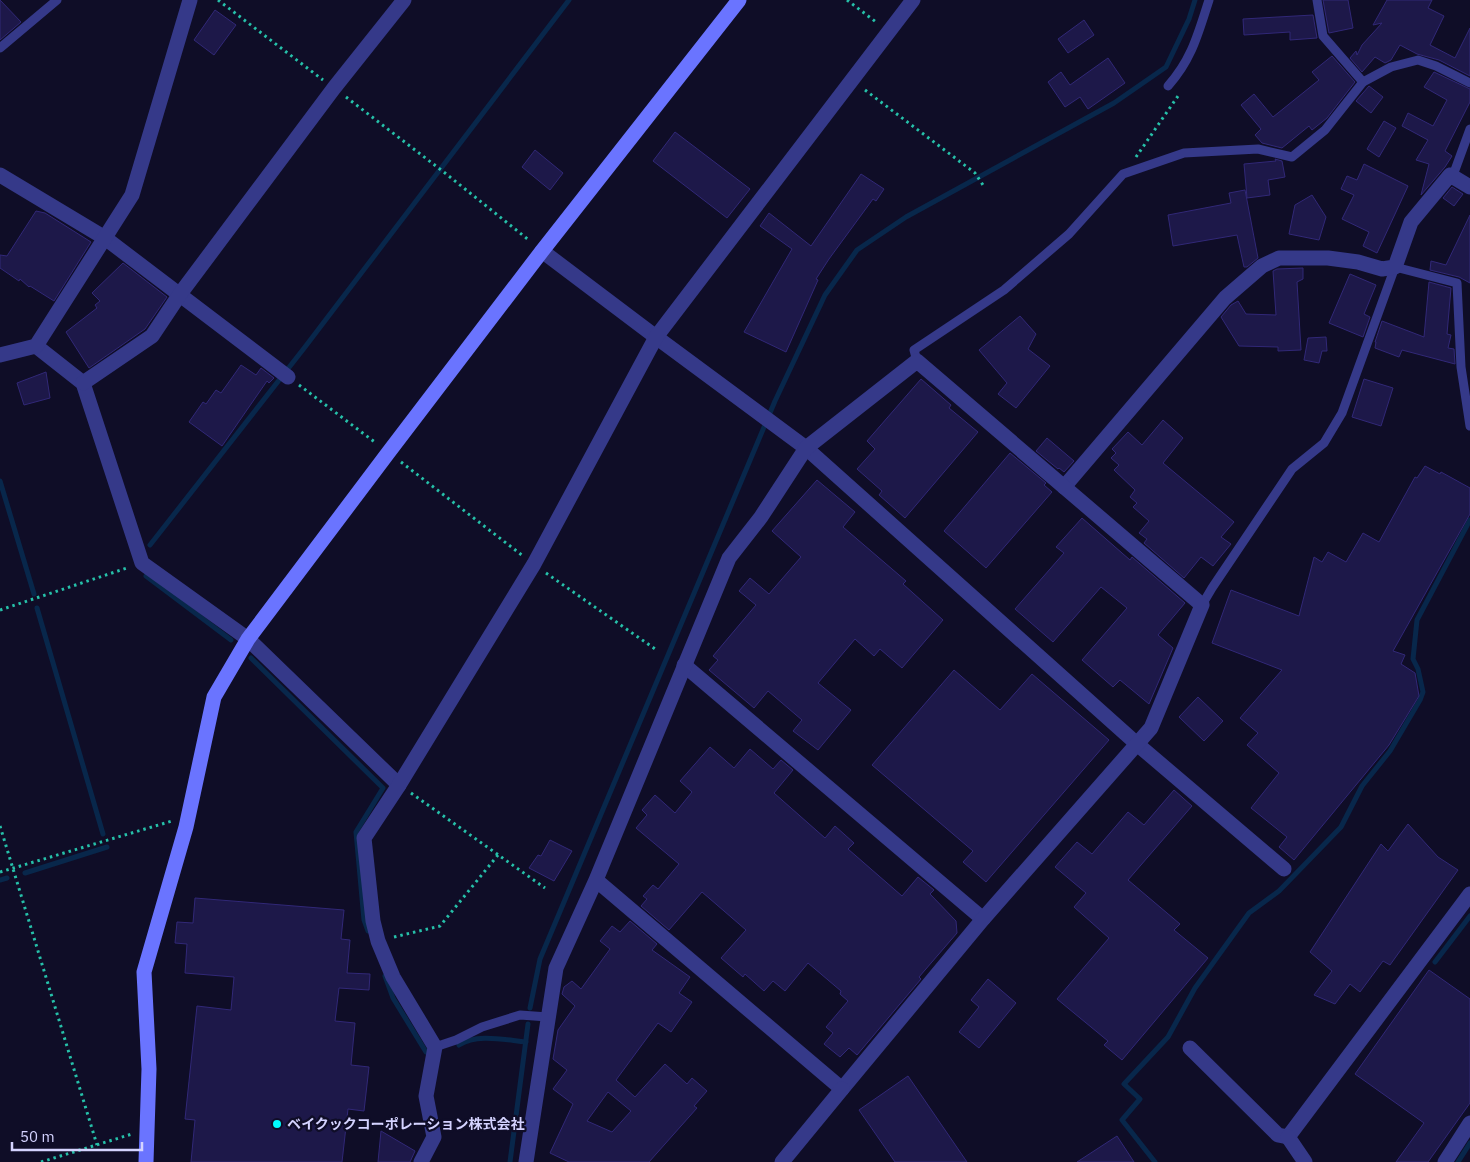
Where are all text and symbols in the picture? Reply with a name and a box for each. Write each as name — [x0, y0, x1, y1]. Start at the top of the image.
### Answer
place label: ベイクックコーポレーション株式会社 — [287, 1115, 524, 1133]
marker: ベイクックコーポレーション株式会社 — [271, 1118, 283, 1130]
scale bar — [12, 1120, 142, 1152]
text: 50 m — [20, 1127, 55, 1146]

